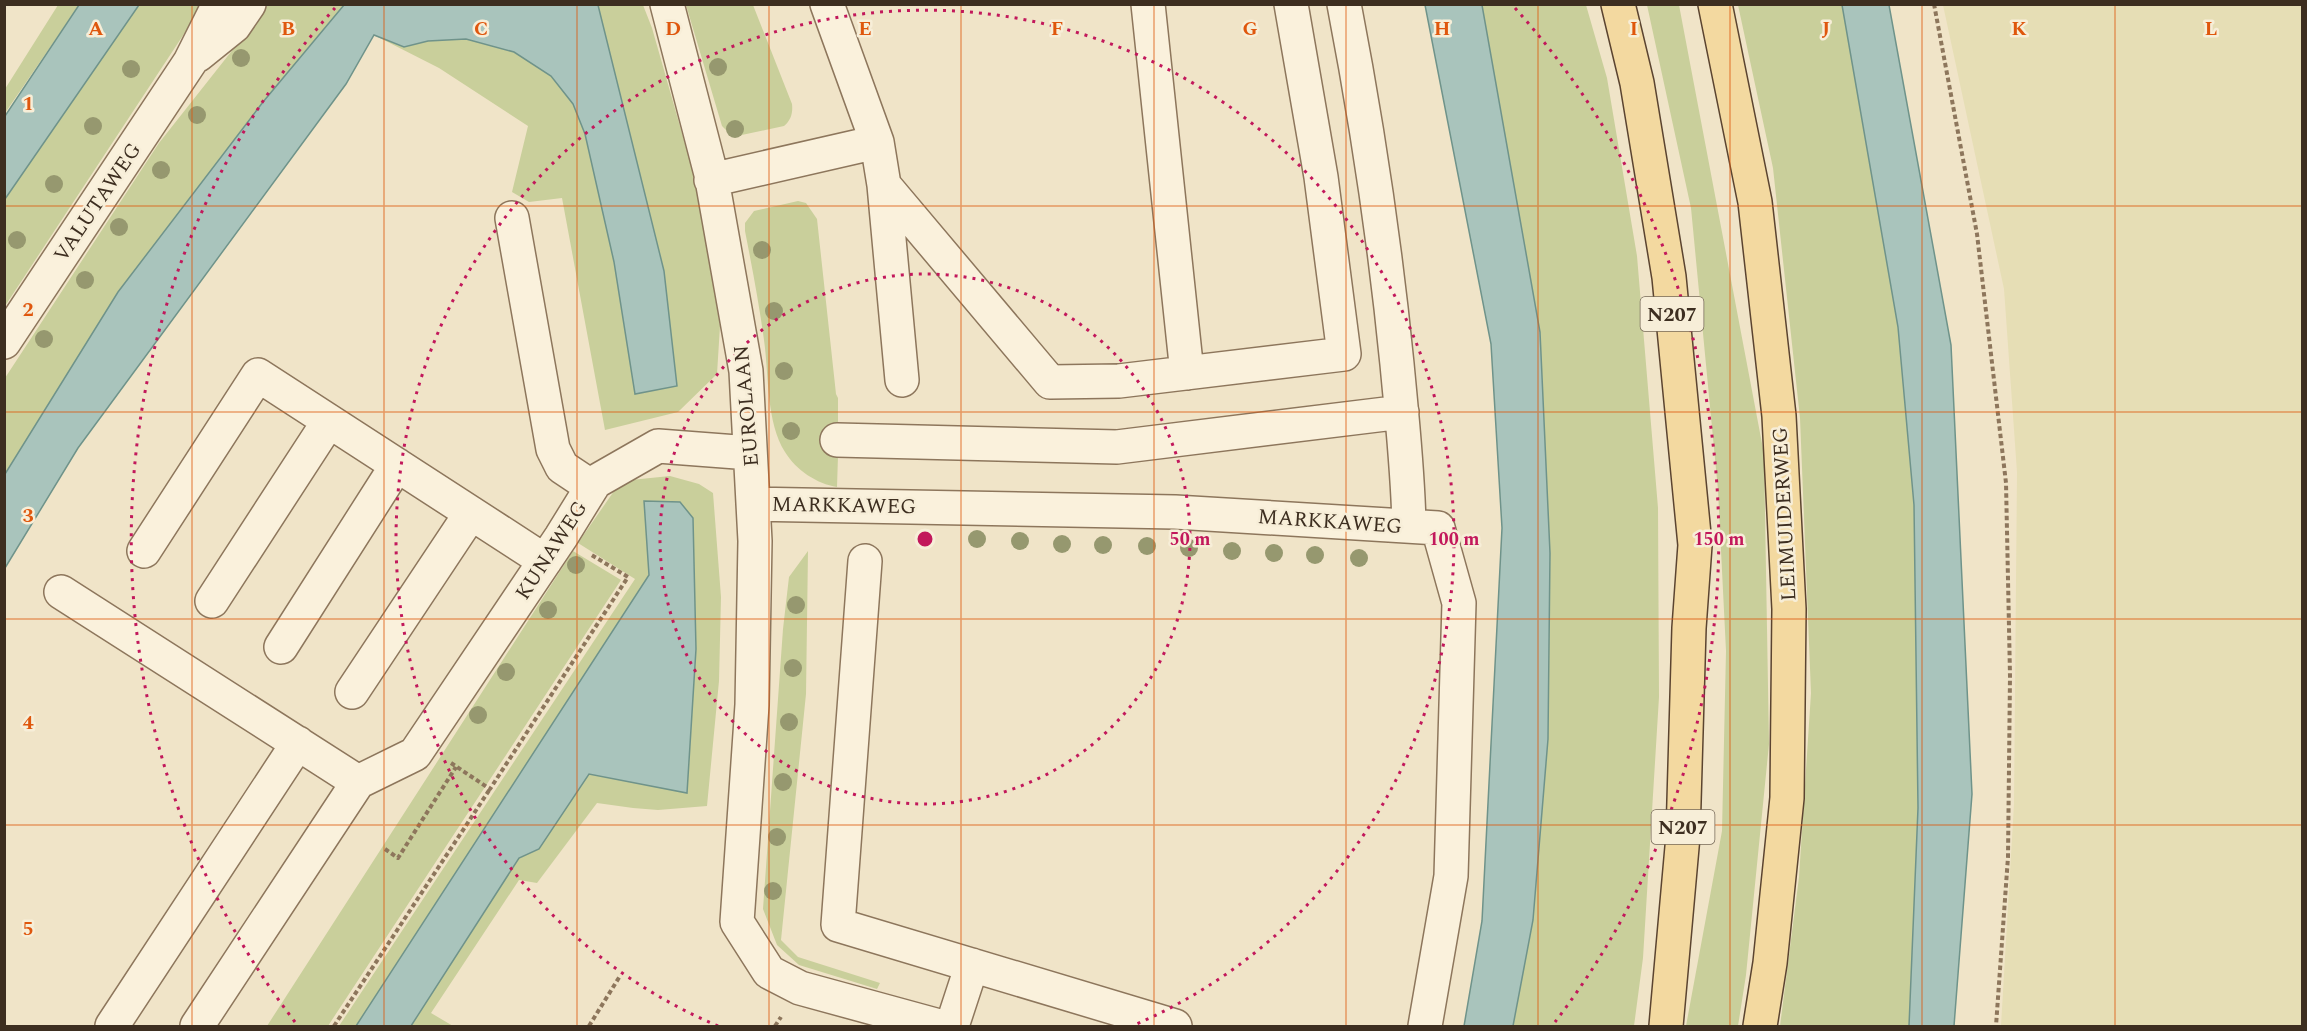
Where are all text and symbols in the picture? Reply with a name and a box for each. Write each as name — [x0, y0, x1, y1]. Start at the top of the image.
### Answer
text: A — [88, 14, 104, 44]
text: B — [281, 14, 295, 44]
text: C — [474, 14, 488, 44]
text: D — [665, 14, 681, 44]
text: E — [858, 14, 872, 44]
text: F — [1051, 14, 1063, 44]
text: G — [1242, 14, 1258, 44]
text: H — [1434, 14, 1450, 44]
text: I — [1630, 14, 1638, 44]
text: J — [1822, 14, 1830, 44]
text: K — [2011, 14, 2027, 44]
text: L — [2205, 14, 2217, 44]
text: 1 — [22, 89, 34, 119]
street label: VALUTAWEG — [46, 136, 150, 269]
text: 2 — [22, 295, 34, 325]
road number: N207 — [1640, 297, 1704, 331]
street label: EUROLAAN — [726, 344, 768, 468]
street label: LEIMUIDERWEG — [1764, 426, 1806, 602]
street label: MARKKAWEG — [771, 489, 917, 523]
street label: KUNAWEG — [508, 494, 596, 607]
text: 3 — [22, 501, 34, 531]
street label: MARKKAWEG — [1257, 501, 1403, 543]
text: 50 m — [1170, 526, 1210, 553]
text: 100 m — [1428, 526, 1480, 553]
text: 150 m — [1693, 526, 1745, 553]
centre of rings — [915, 529, 935, 549]
text: 4 — [22, 708, 34, 738]
road number: N207 — [1652, 810, 1714, 844]
text: 5 — [22, 914, 34, 944]

